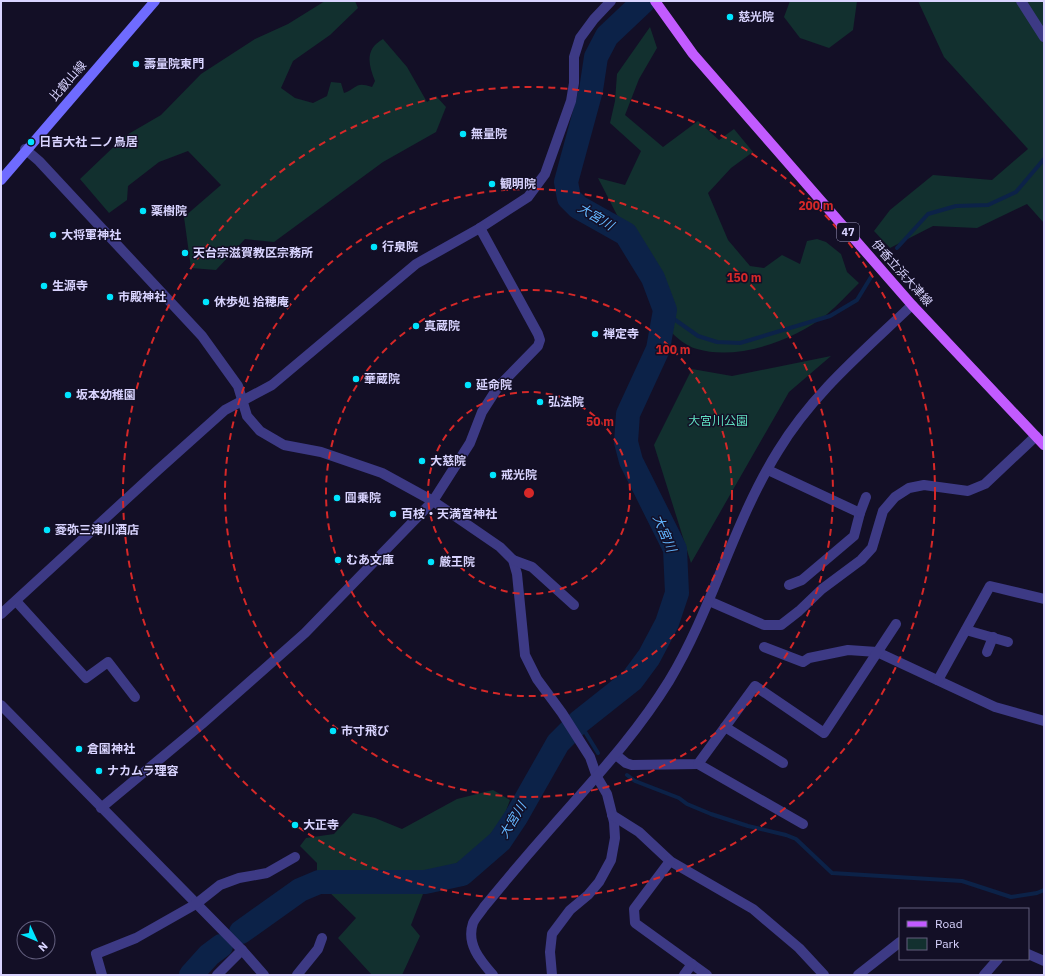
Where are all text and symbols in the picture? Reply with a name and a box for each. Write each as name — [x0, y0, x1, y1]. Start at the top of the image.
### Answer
place label: 慈光院 — [738, 9, 774, 24]
marker: 慈光院 — [725, 12, 735, 22]
place label: 壽量院東門 — [144, 56, 204, 71]
street label: 比叡山線 — [46, 58, 89, 104]
marker: 壽量院東門 — [131, 59, 141, 69]
place label: 無量院 — [471, 126, 507, 141]
marker: 無量院 — [458, 129, 468, 139]
place label: 日吉大社 二ノ鳥居 — [39, 134, 138, 149]
marker: 日吉大社 二ノ鳥居 — [26, 137, 36, 147]
place label: 観明院 — [500, 176, 536, 191]
marker: 観明院 — [487, 179, 497, 189]
text: 200 m — [798, 198, 834, 213]
water label: 大宮川 — [575, 199, 619, 235]
place label: 薬樹院 — [151, 203, 187, 218]
marker: 薬樹院 — [138, 206, 148, 216]
road number: 47 — [837, 223, 859, 241]
place label: 大将軍神社 — [61, 227, 121, 242]
marker: 大将軍神社 — [48, 230, 58, 240]
street label: 伊香立浜大津線 — [869, 236, 936, 309]
place label: 行泉院 — [382, 239, 418, 254]
marker: 行泉院 — [369, 242, 379, 252]
place label: 天台宗滋賀教区宗務所 — [193, 245, 313, 260]
marker: 天台宗滋賀教区宗務所 — [180, 248, 190, 258]
text: 150 m — [726, 270, 762, 285]
place label: 生源寺 — [52, 278, 88, 293]
marker: 生源寺 — [39, 281, 49, 291]
place label: 市殿神社 — [118, 289, 166, 304]
marker: 市殿神社 — [105, 292, 115, 302]
place label: 休歩処 拾穂庵 — [214, 294, 289, 309]
marker: 休歩処 拾穂庵 — [201, 297, 211, 307]
place label: 真蔵院 — [424, 318, 460, 333]
marker: 真蔵院 — [411, 321, 421, 331]
place label: 禅定寺 — [603, 326, 639, 341]
marker: 禅定寺 — [590, 329, 600, 339]
text: 100 m — [655, 342, 691, 357]
place label: 華蔵院 — [364, 371, 400, 386]
marker: 華蔵院 — [351, 374, 361, 384]
place label: 延命院 — [476, 377, 512, 392]
marker: 延命院 — [463, 380, 473, 390]
place label: 坂本幼稚園 — [76, 387, 136, 402]
marker: 坂本幼稚園 — [63, 390, 73, 400]
place label: 弘法院 — [548, 394, 584, 409]
marker: 弘法院 — [535, 397, 545, 407]
park label: 大宮川公園 — [688, 413, 748, 428]
text: 50 m — [586, 414, 614, 429]
place label: 大慈院 — [430, 453, 466, 468]
marker: 大慈院 — [417, 456, 427, 466]
place label: 戒光院 — [501, 467, 537, 482]
marker: 戒光院 — [488, 470, 498, 480]
centre of rings — [522, 486, 536, 500]
place label: 圓乗院 — [345, 490, 381, 505]
marker: 圓乗院 — [332, 493, 342, 503]
place label: 百枝・天満宮神社 — [401, 506, 497, 521]
marker: 百枝・天満宮神社 — [388, 509, 398, 519]
water label: 大宮川 — [649, 512, 681, 556]
place label: 菱弥三津川酒店 — [55, 522, 139, 537]
marker: 菱弥三津川酒店 — [42, 525, 52, 535]
place label: むあ文庫 — [346, 552, 394, 567]
place label: 厳王院 — [439, 554, 475, 569]
marker: むあ文庫 — [333, 555, 343, 565]
marker: 厳王院 — [426, 557, 436, 567]
place label: 市寸飛び — [341, 723, 389, 738]
marker: 市寸飛び — [328, 726, 338, 736]
place label: 倉園神社 — [87, 741, 135, 756]
marker: 倉園神社 — [74, 744, 84, 754]
place label: ナカムラ理容 — [107, 763, 178, 778]
marker: ナカムラ理容 — [94, 766, 104, 776]
water label: 大宮川 — [495, 797, 531, 841]
place label: 大正寺 — [303, 817, 339, 832]
marker: 大正寺 — [290, 820, 300, 830]
legend — [899, 908, 1029, 960]
text: Road — [935, 916, 963, 931]
north arrow — [16, 920, 56, 960]
text: Park — [935, 936, 960, 951]
text: N — [35, 939, 51, 955]

